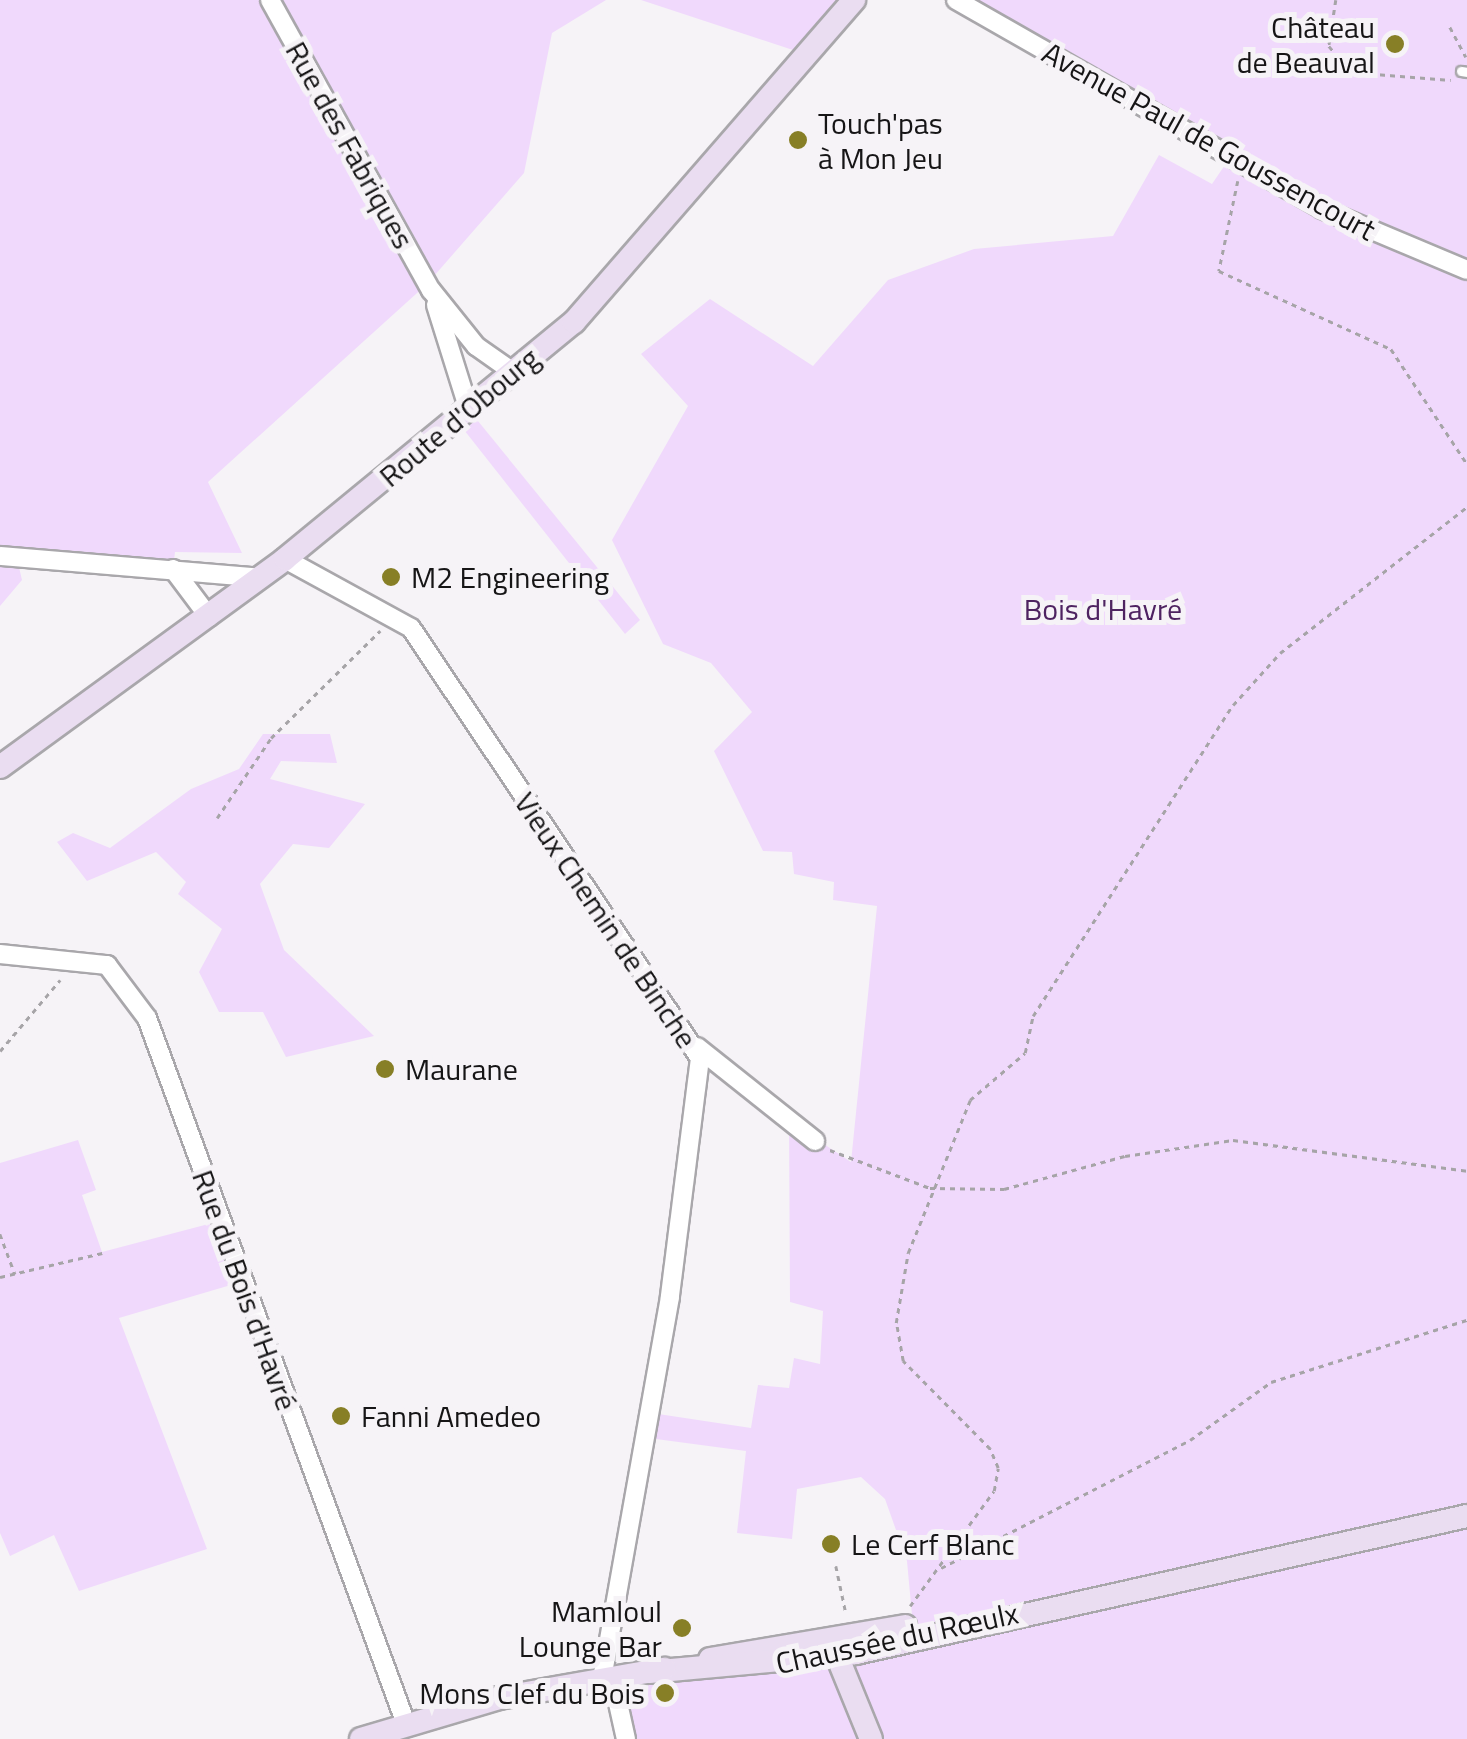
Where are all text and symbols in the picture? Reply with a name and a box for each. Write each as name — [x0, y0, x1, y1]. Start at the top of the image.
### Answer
place label: Château de Beauval — [1237, 9, 1375, 80]
marker: Château de Beauval — [1384, 33, 1406, 55]
street label: Avenue Paul de Goussencourt — [1036, 34, 1382, 248]
street label: Rue des Fabriques — [278, 35, 422, 255]
place label: Touch'pas à Mon Jeu — [818, 105, 943, 176]
marker: Touch'pas à Mon Jeu — [787, 129, 809, 151]
street label: Route d'Obourg — [372, 340, 546, 494]
place label: M2 Engineering — [411, 559, 609, 595]
marker: M2 Engineering — [380, 566, 402, 588]
park label: Bois d'Havré — [1024, 591, 1182, 627]
street label: Vieux Chemin de Binche — [507, 785, 705, 1055]
place label: Maurane — [405, 1051, 518, 1087]
marker: Maurane — [374, 1058, 396, 1080]
street label: Rue du Bois d'Havré — [185, 1165, 305, 1415]
place label: Fanni Amedeo — [361, 1398, 541, 1434]
marker: Fanni Amedeo — [330, 1405, 352, 1427]
place label: Le Cerf Blanc — [851, 1526, 1015, 1562]
marker: Le Cerf Blanc — [820, 1533, 842, 1555]
place label: Mamloul Lounge Bar — [519, 1593, 662, 1664]
street label: Chaussée du Rœulx — [772, 1595, 1022, 1681]
marker: Mamloul Lounge Bar — [671, 1617, 693, 1639]
place label: Mons Clef du Bois — [419, 1675, 645, 1711]
marker: Mons Clef du Bois — [654, 1682, 676, 1704]

